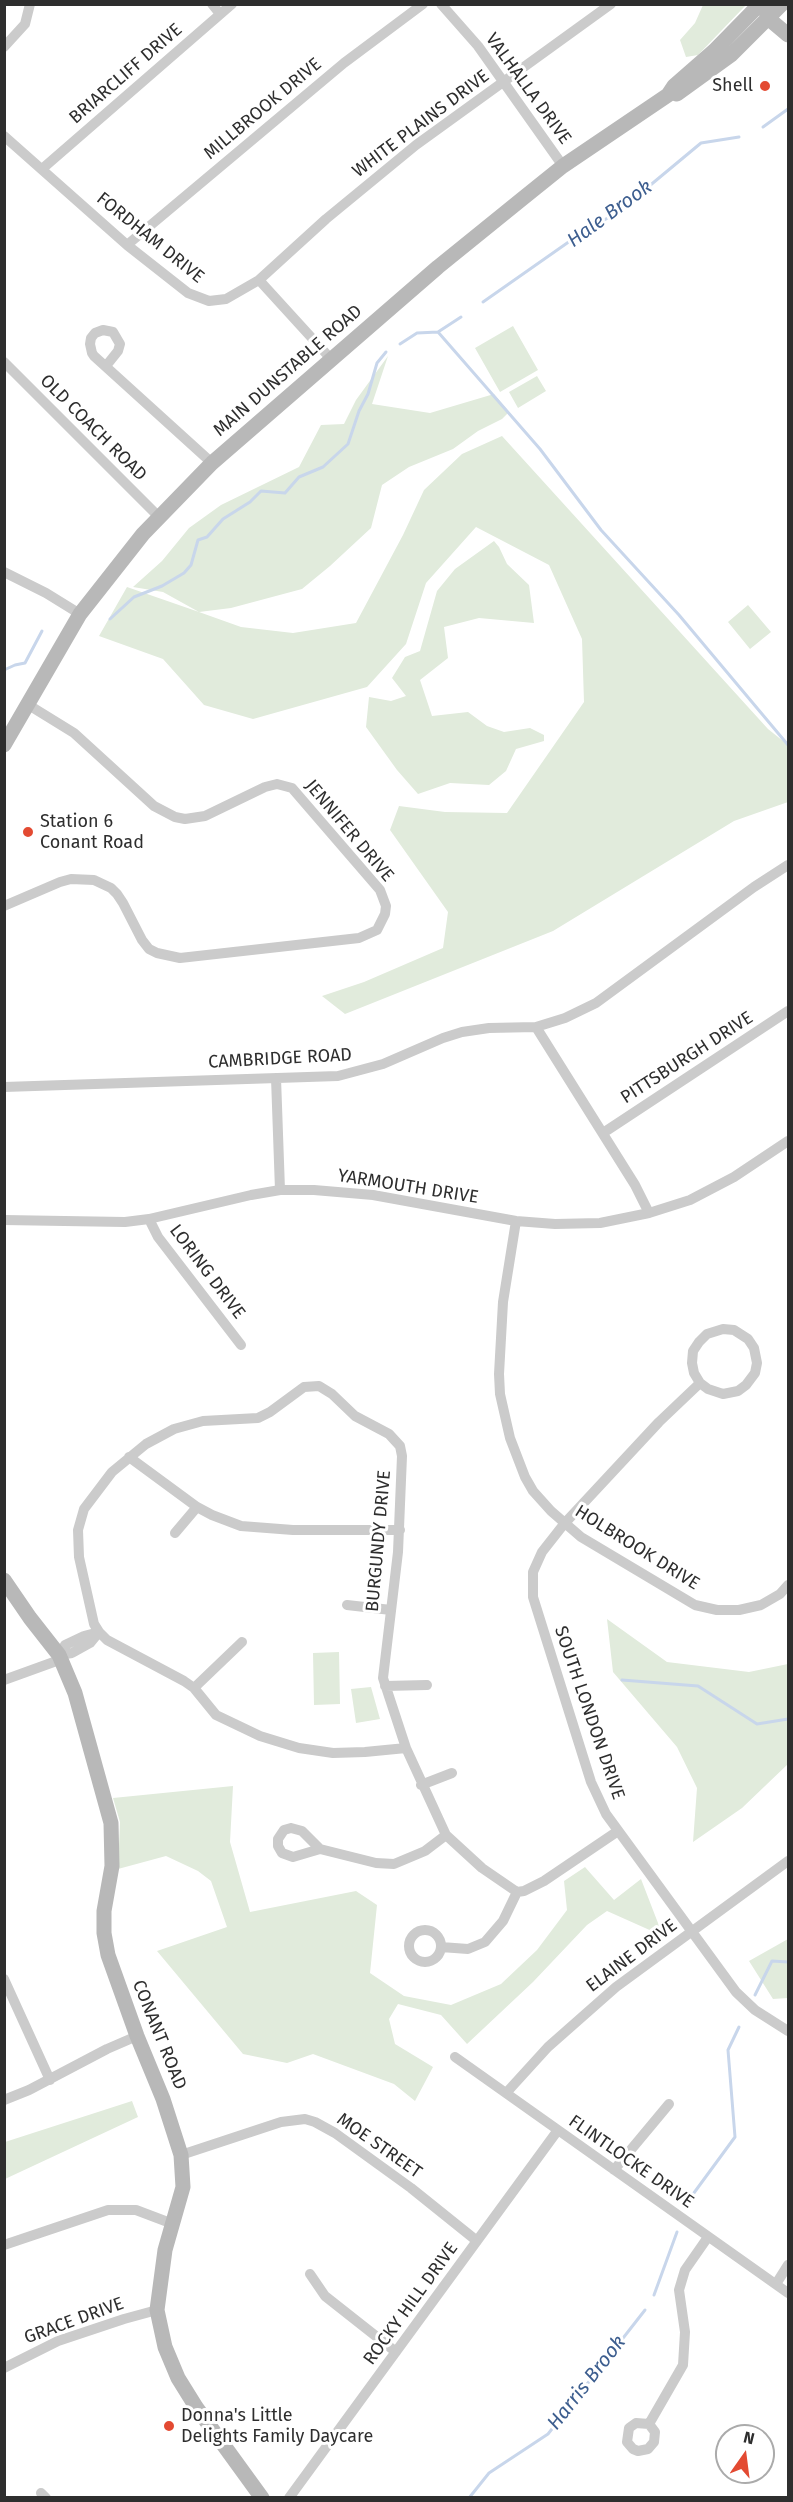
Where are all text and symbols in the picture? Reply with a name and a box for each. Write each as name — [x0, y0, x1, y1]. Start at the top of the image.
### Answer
street label: BRIARCLIFF DRIVE — [65, 19, 187, 129]
street label: VALHALLA DRIVE — [480, 29, 576, 149]
street label: MILLBROOK DRIVE — [200, 54, 326, 164]
street label: WHITE PLAINS DRIVE — [348, 66, 494, 182]
place label: Shell — [712, 75, 753, 97]
marker: Shell — [758, 79, 772, 93]
water label: Hale Brook — [563, 175, 657, 253]
street label: FORDHAM DRIVE — [92, 188, 208, 288]
street label: MAIN DUNSTABLE ROAD — [209, 301, 367, 441]
street label: OLD COACH ROAD — [35, 370, 151, 486]
street label: JENNIFER DRIVE — [300, 776, 398, 886]
place label: Station 6 Conant Road — [40, 811, 144, 854]
marker: Station 6 Conant Road — [21, 825, 35, 839]
street label: PITTSBURGH DRIVE — [617, 1007, 757, 1109]
street label: CAMBRIDGE ROAD — [208, 1044, 352, 1074]
street label: YARMOUTH DRIVE — [336, 1165, 480, 1209]
street label: LORING DRIVE — [164, 1221, 250, 1323]
street label: BURGUNDY DRIVE — [362, 1469, 396, 1613]
street label: HOLBROOK DRIVE — [571, 1501, 703, 1595]
street label: SOUTH LONDON DRIVE — [549, 1623, 629, 1803]
street label: ELAINE DRIVE — [582, 1915, 682, 1997]
street label: CONANT ROAD — [127, 1977, 191, 2093]
street label: MOE STREET — [332, 2109, 426, 2183]
street label: FLINTLOCKE DRIVE — [564, 2111, 698, 2213]
street label: ROCKY HILL DRIVE — [359, 2239, 463, 2369]
street label: GRACE DRIVE — [21, 2293, 127, 2349]
water label: Harris Brook — [543, 2331, 631, 2435]
place label: Donna's Little Delights Family Daycare — [181, 2405, 373, 2448]
marker: Donna's Little Delights Family Daycare — [162, 2419, 176, 2433]
north arrow — [715, 2424, 775, 2484]
text: N — [742, 2427, 756, 2448]

